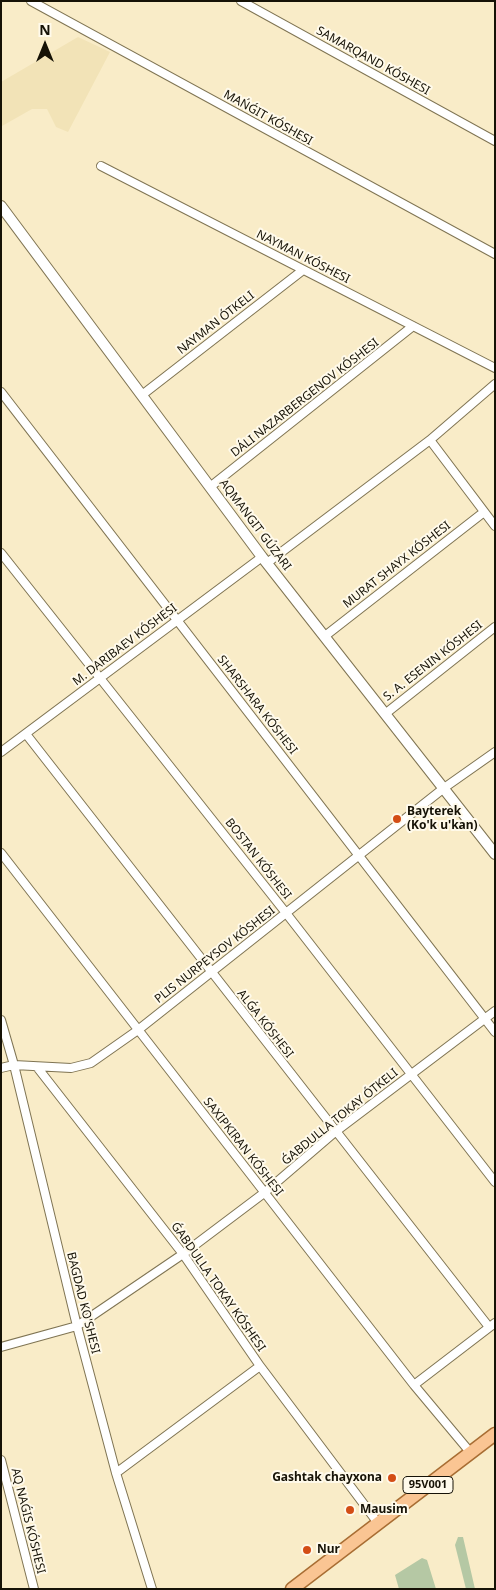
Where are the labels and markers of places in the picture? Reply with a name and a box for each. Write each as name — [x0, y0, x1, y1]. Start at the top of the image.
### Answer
place label: Bayterek (Ko'k u'kan) — [407, 805, 478, 833]
marker: Bayterek (Ko'k u'kan) — [391, 813, 403, 825]
place label: Gashtak chayxona — [272, 1471, 382, 1485]
marker: Gashtak chayxona — [386, 1472, 398, 1484]
place label: Mausim — [360, 1503, 408, 1517]
marker: Mausim — [344, 1504, 356, 1516]
place label: Nur — [317, 1543, 340, 1557]
marker: Nur — [301, 1544, 313, 1556]

